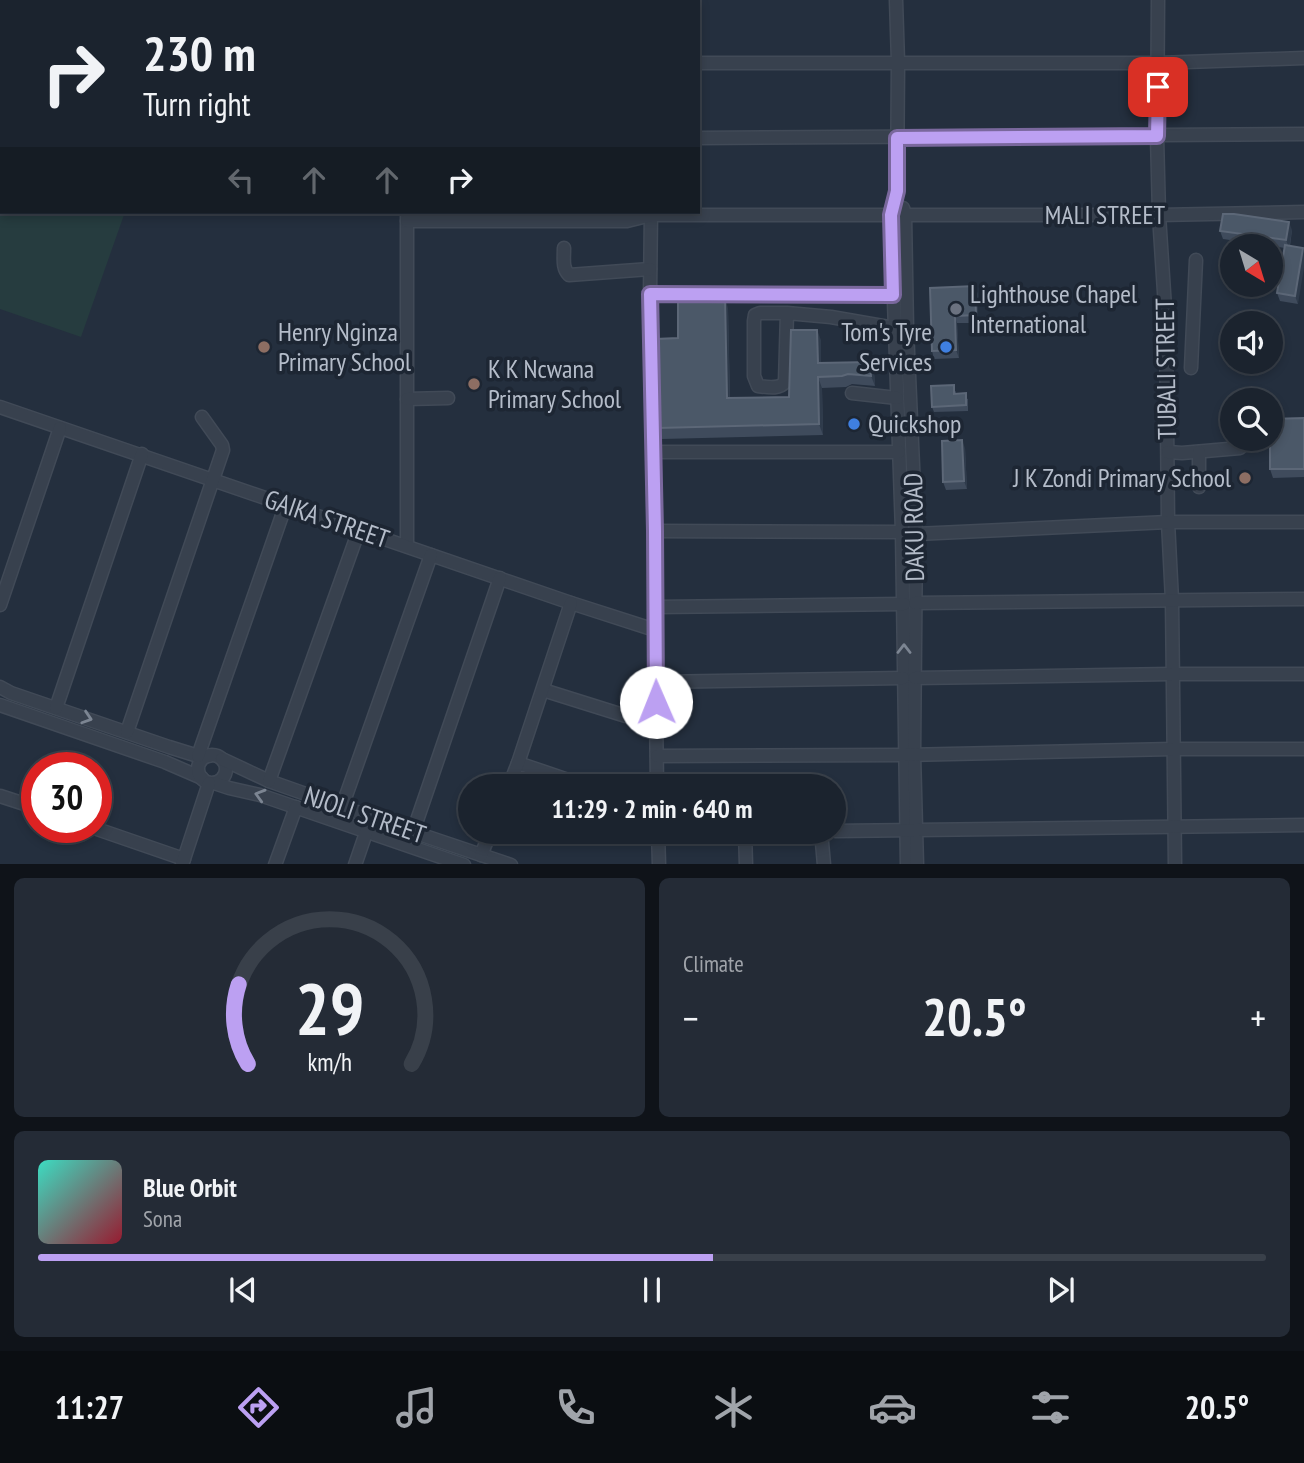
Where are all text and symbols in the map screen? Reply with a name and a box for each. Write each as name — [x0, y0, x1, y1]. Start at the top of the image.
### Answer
text: 230 m — [143, 21, 256, 85]
icon: right — [28, 28, 119, 119]
pin — [1128, 57, 1188, 117]
icon: arrive — [1139, 68, 1177, 106]
text: Turn right — [143, 83, 251, 125]
icon: left — [222, 161, 260, 199]
icon: ahead — [295, 161, 333, 199]
icon: ahead — [368, 161, 406, 199]
icon: right — [441, 161, 479, 199]
street label: MALI STREET — [1045, 198, 1166, 231]
north arrow — [1220, 234, 1283, 298]
map controls — [1220, 234, 1283, 451]
place label: Lighthouse Chapel International — [970, 277, 1137, 340]
street label: TUBALI STREET — [1148, 298, 1183, 440]
marker: Lighthouse Chapel International — [948, 301, 964, 317]
button: sound — [1220, 311, 1283, 374]
place label: Henry Nginza Primary School — [278, 315, 411, 378]
place label: Tom's Tyre Services — [841, 315, 932, 378]
marker: Henry Nginza Primary School — [256, 339, 272, 355]
marker: Tom's Tyre Services — [938, 339, 954, 355]
place label: K K Ncwana Primary School — [488, 352, 621, 415]
marker: K K Ncwana Primary School — [466, 376, 482, 392]
button: search — [1220, 388, 1283, 451]
place label: Quickshop — [868, 407, 961, 440]
marker: Quickshop — [846, 416, 862, 432]
place label: J K Zondi Primary School — [1012, 461, 1231, 494]
marker: J K Zondi Primary School — [1237, 470, 1253, 486]
street label: DAKU ROAD — [896, 472, 931, 582]
street label: GAIKA STREET — [261, 482, 394, 555]
one-way arrow — [896, 644, 912, 654]
position arrow — [619, 665, 693, 739]
one-way arrow — [81, 710, 93, 725]
speed limit sign: 30 — [21, 752, 112, 843]
street label: NJOLI STREET — [300, 778, 430, 851]
one-way arrow — [255, 789, 267, 804]
text: 11:29 · 2 min · 640 m — [552, 792, 752, 825]
text: Climate — [683, 949, 744, 978]
text: 29 — [295, 960, 364, 1054]
text: 20.5° — [922, 983, 1027, 1050]
text: − — [683, 993, 699, 1042]
text: + — [1250, 993, 1266, 1042]
text: km/h — [307, 1045, 352, 1077]
text: Blue Orbit — [143, 1171, 237, 1204]
text: Sona — [143, 1204, 182, 1233]
icon: previous — [224, 1271, 262, 1309]
icon: pause — [633, 1271, 671, 1309]
icon: next — [1042, 1271, 1080, 1309]
icon: directions — [234, 1383, 283, 1432]
icon: music — [392, 1383, 441, 1432]
icon: phone — [551, 1383, 600, 1432]
icon: climate — [709, 1383, 758, 1432]
icon: car — [868, 1383, 917, 1432]
icon: filters — [1026, 1383, 1075, 1432]
text: 11:27 — [55, 1386, 124, 1428]
text: 20.5° — [1185, 1386, 1249, 1428]

